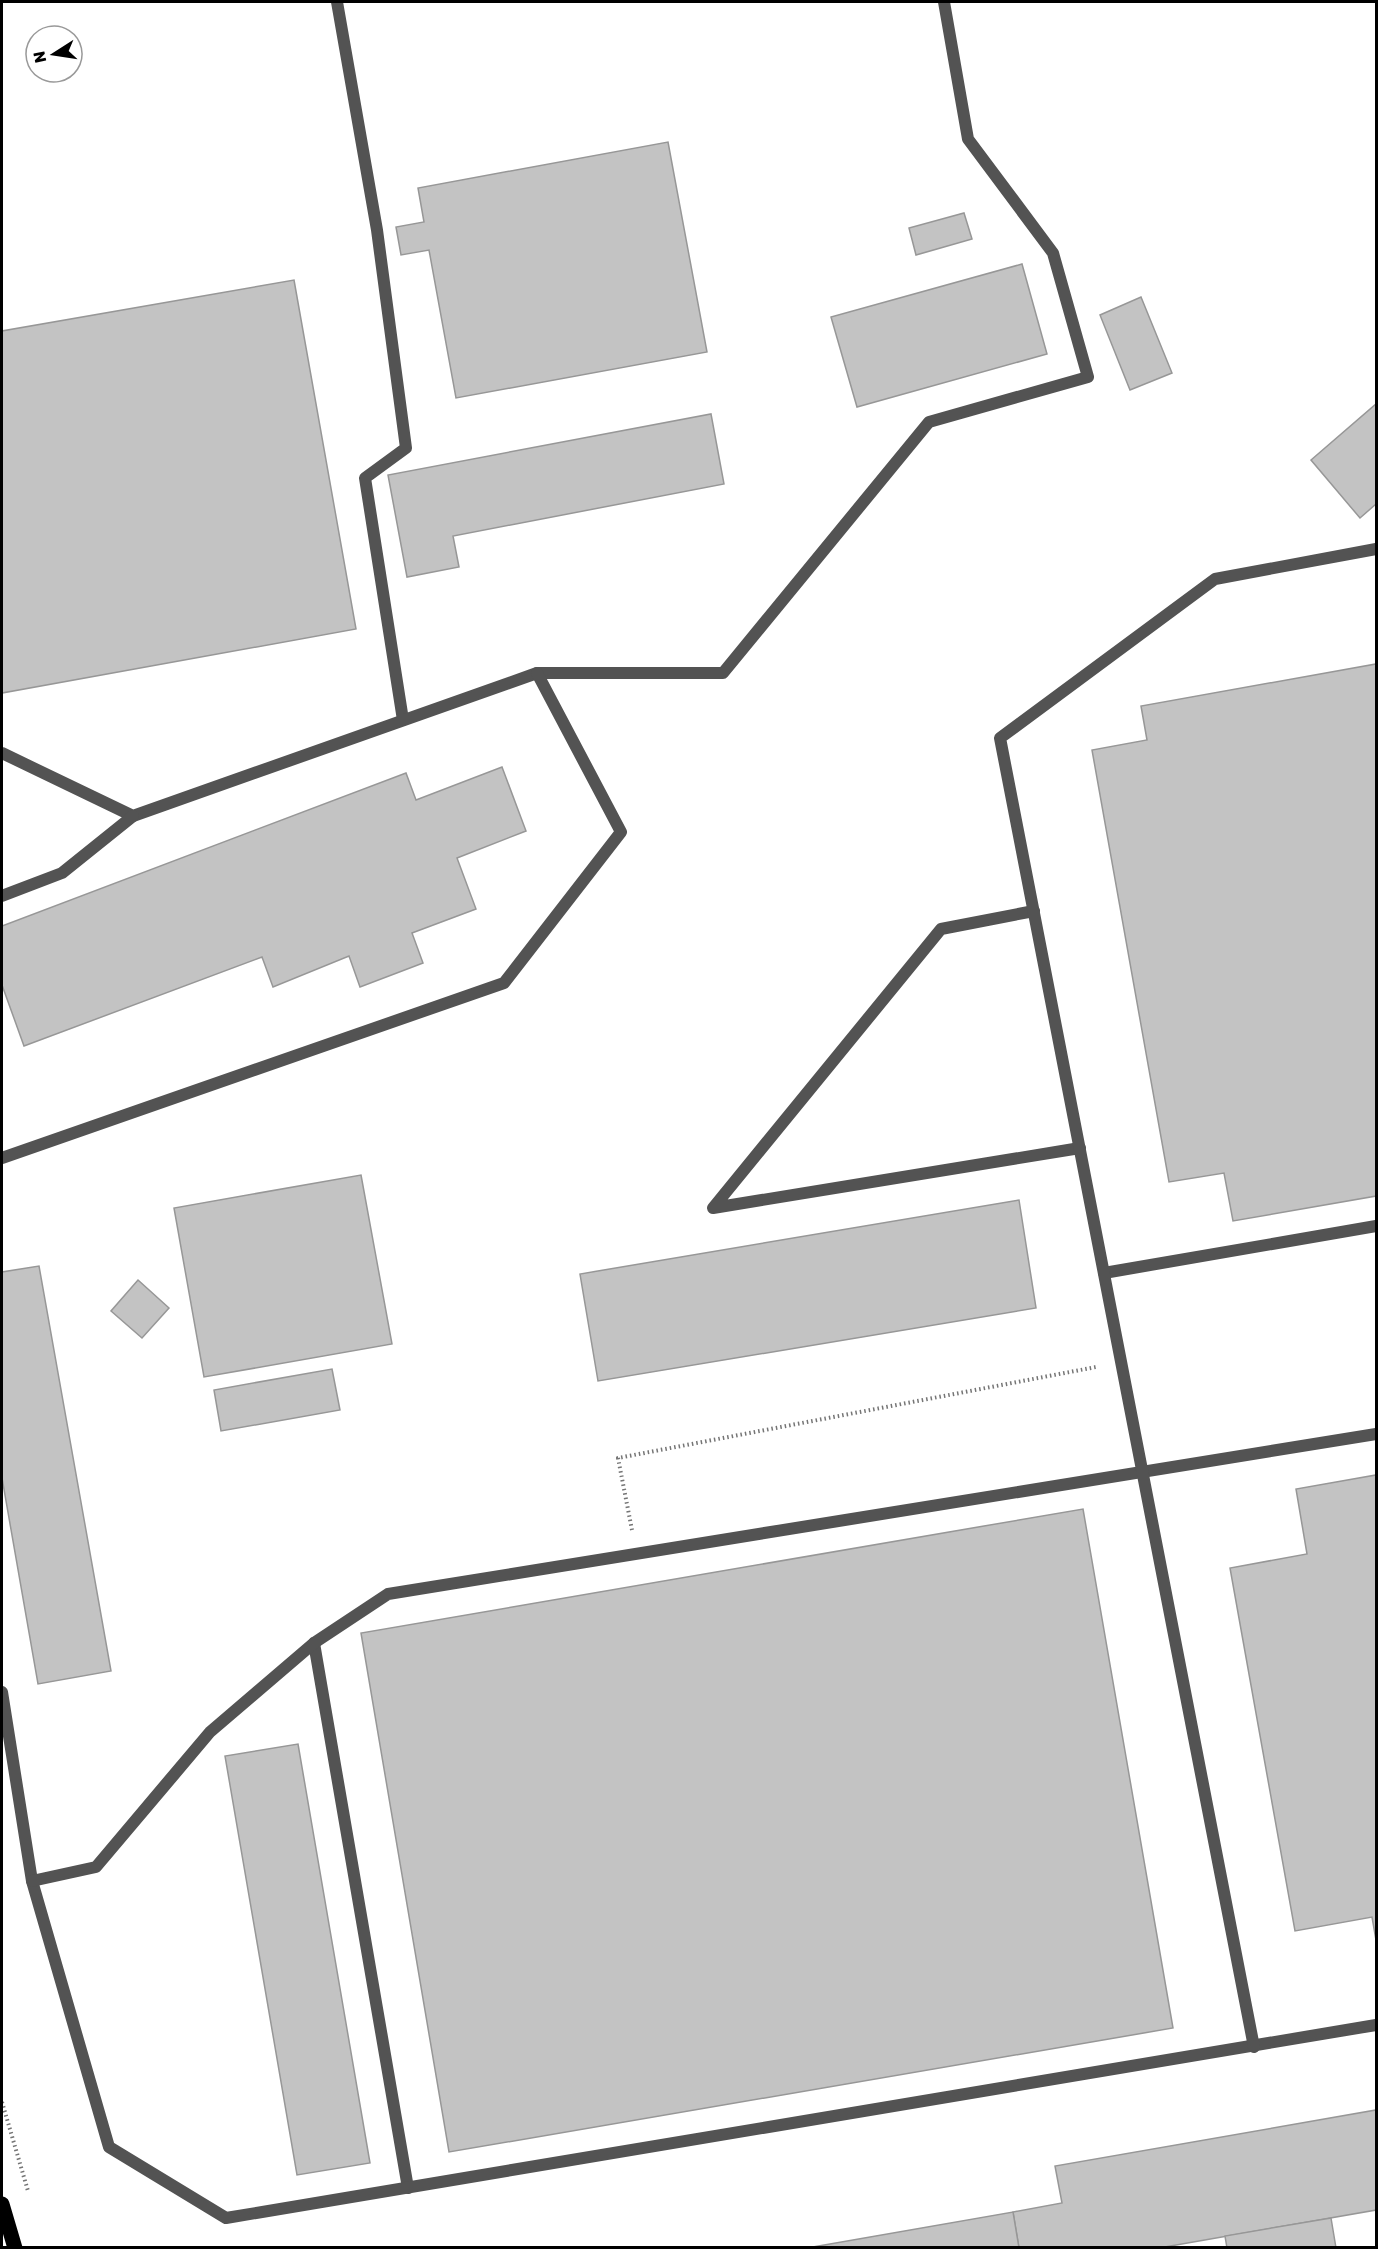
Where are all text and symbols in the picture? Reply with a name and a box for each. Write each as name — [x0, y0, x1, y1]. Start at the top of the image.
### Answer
north arrow — [24, 24, 84, 84]
text: N — [29, 49, 50, 65]

